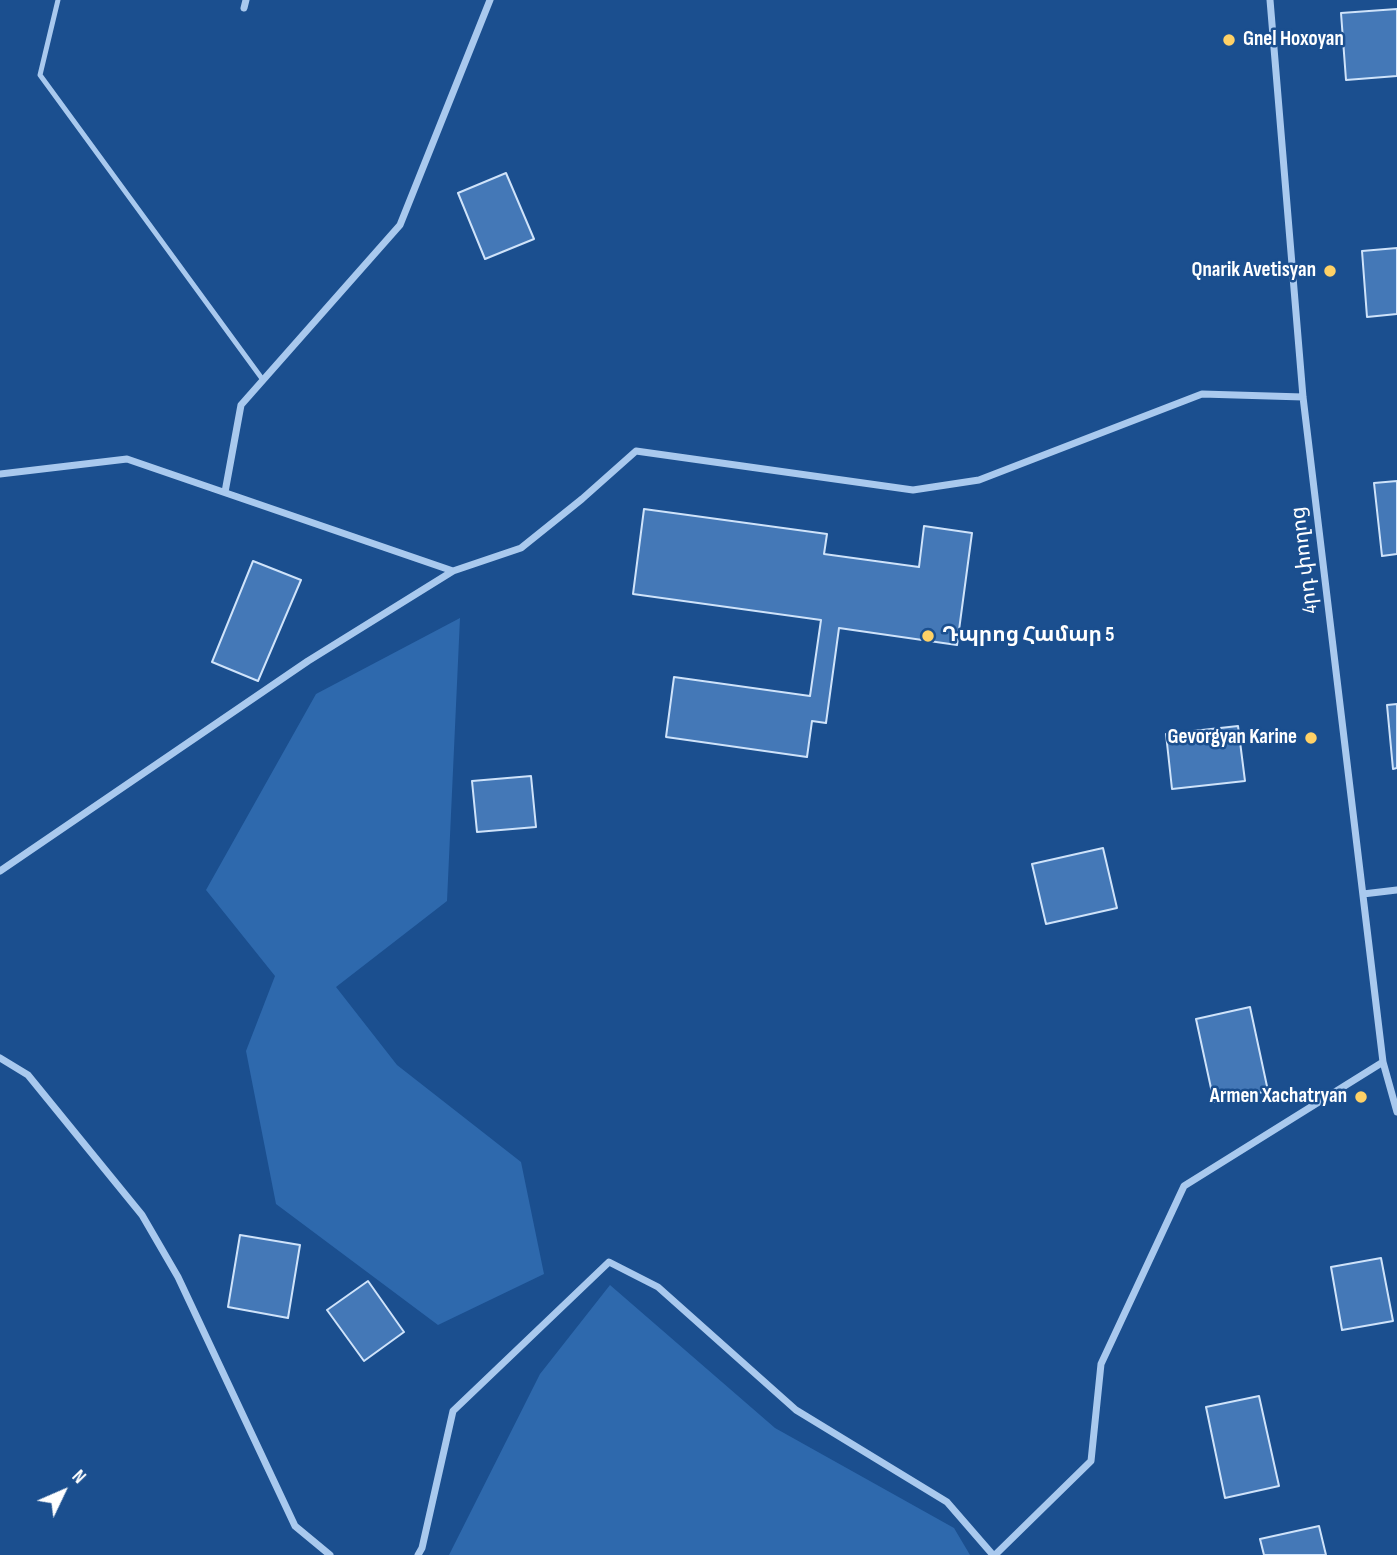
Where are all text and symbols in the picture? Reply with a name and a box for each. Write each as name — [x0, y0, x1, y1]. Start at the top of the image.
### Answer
place label: Gnel Hoxoyan — [1243, 27, 1344, 53]
marker: Gnel Hoxoyan — [1221, 32, 1237, 48]
place label: Qnarik Avetisyan — [1192, 258, 1316, 284]
marker: Qnarik Avetisyan — [1322, 263, 1338, 279]
street label: 4րդ փողոց — [1286, 505, 1324, 615]
place label: Դպրոց Համար 5 — [942, 623, 1115, 649]
marker: Դպրոց Համար 5 — [920, 628, 936, 644]
place label: Gevorgyan Karine — [1167, 725, 1297, 751]
marker: Gevorgyan Karine — [1303, 730, 1319, 746]
place label: Armen Xachatryan — [1210, 1084, 1347, 1110]
marker: Armen Xachatryan — [1353, 1089, 1369, 1105]
north arrow — [28, 1457, 98, 1527]
text: N — [67, 1465, 90, 1489]

